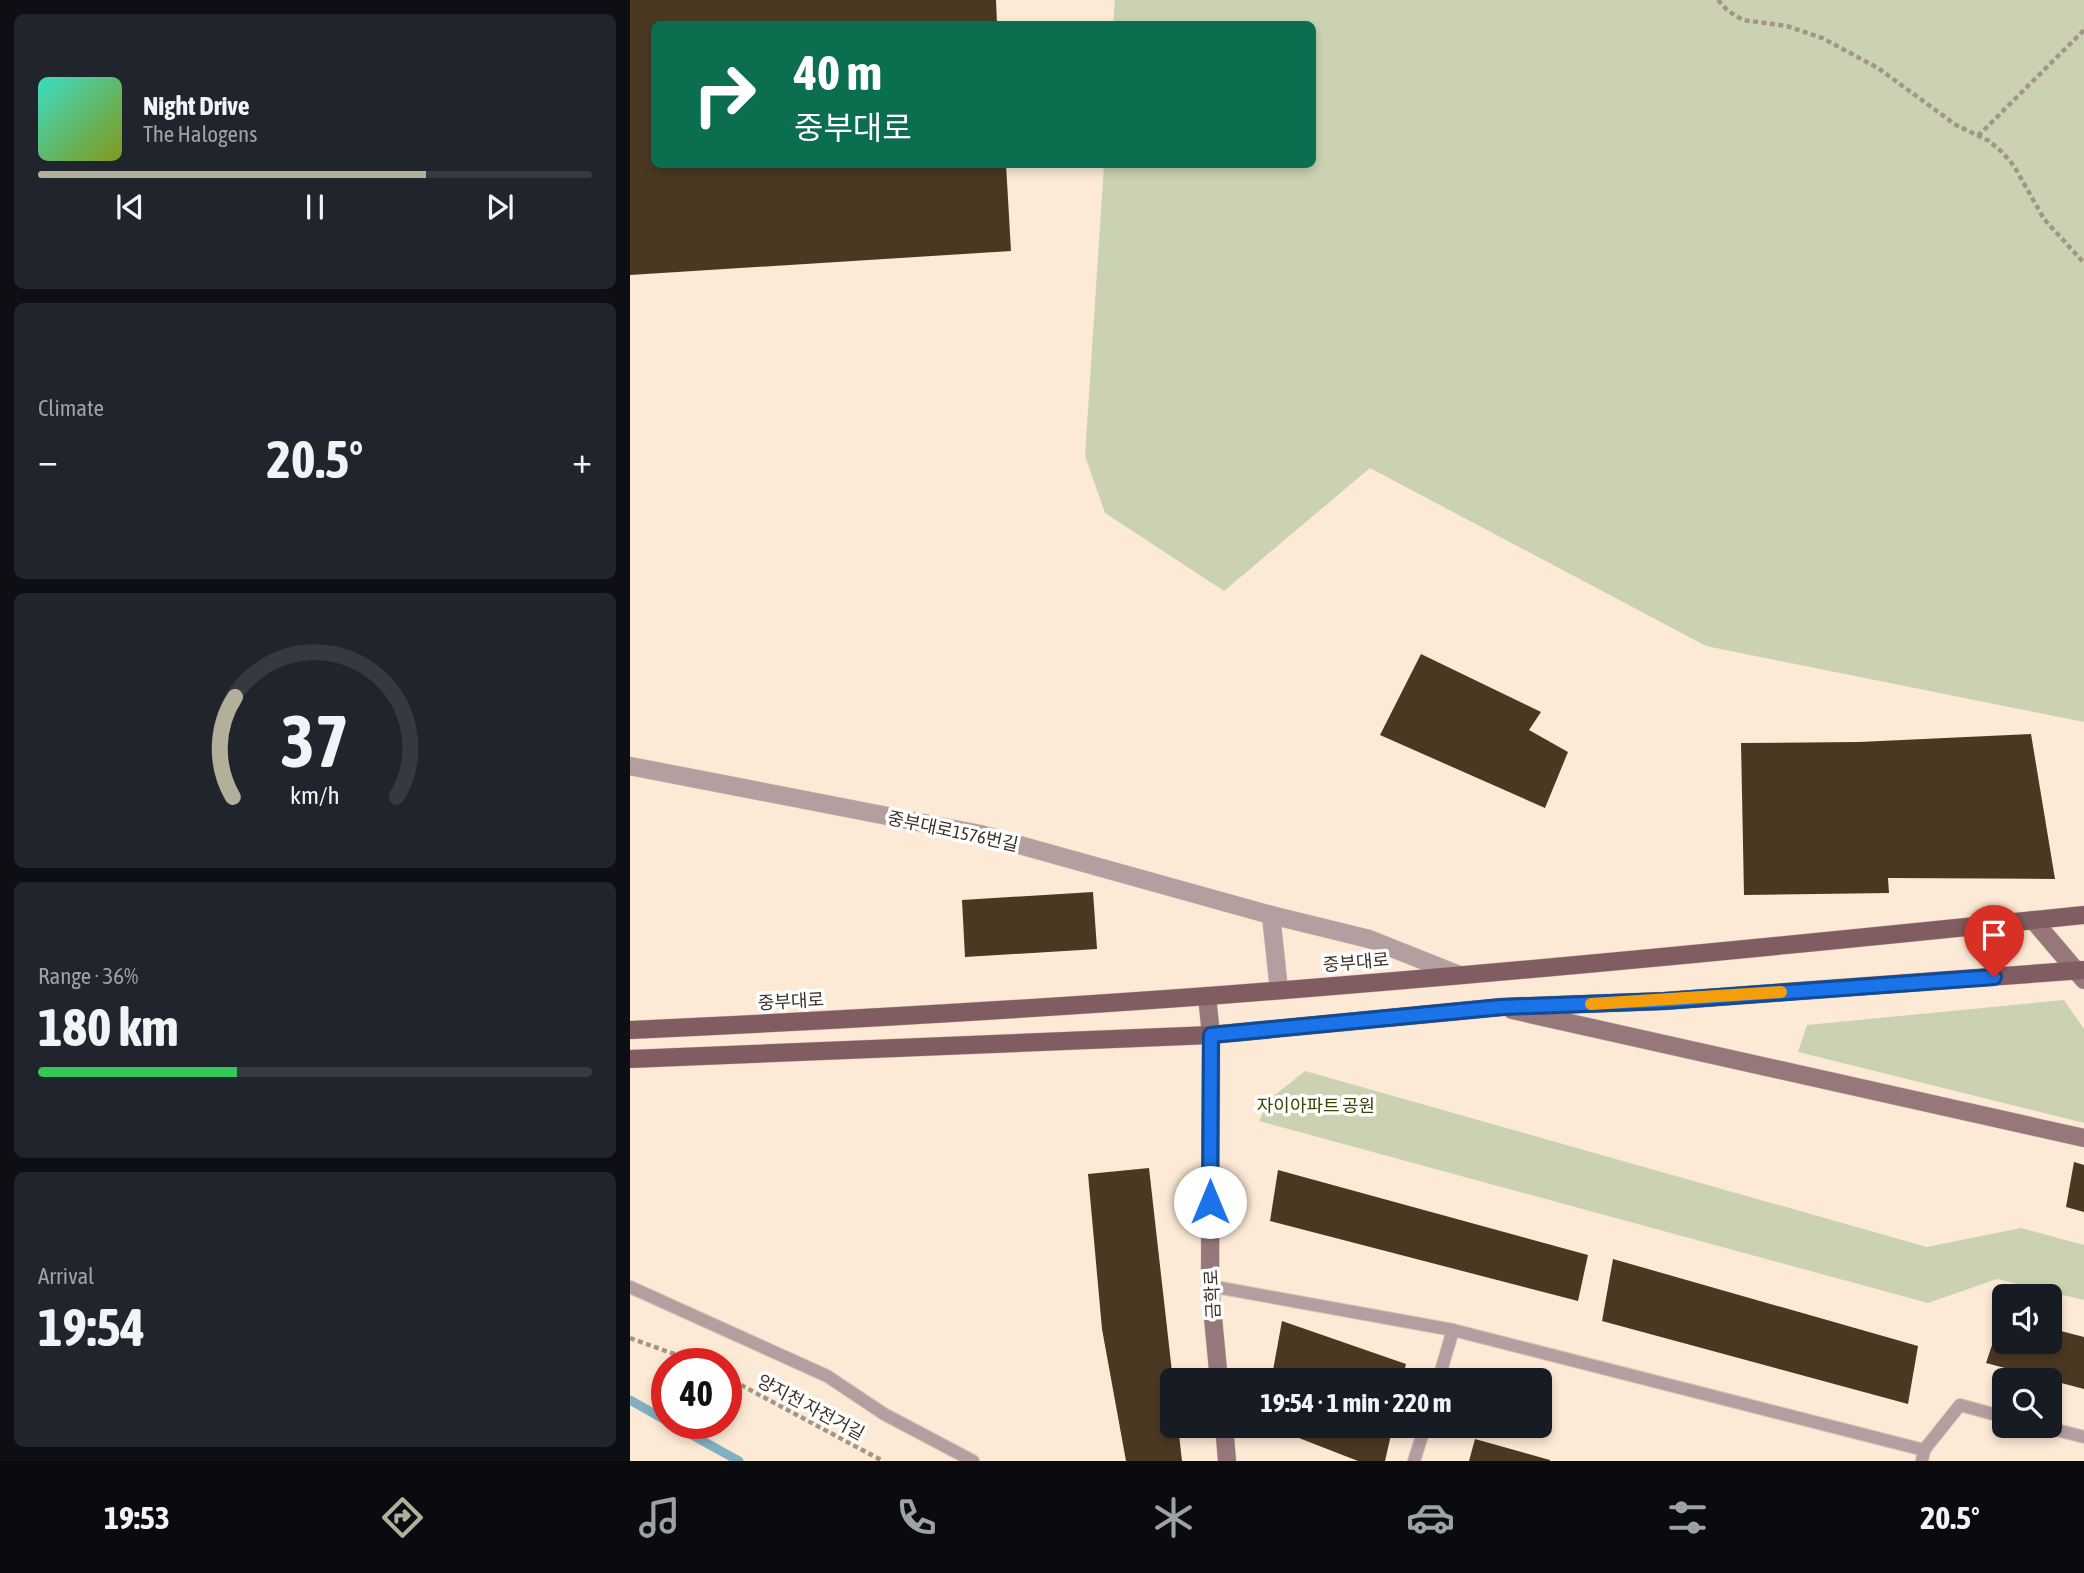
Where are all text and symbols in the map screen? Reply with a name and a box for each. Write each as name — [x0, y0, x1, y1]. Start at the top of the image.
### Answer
text: 40 m — [794, 44, 882, 100]
icon: right — [679, 49, 770, 140]
text: Night Drive — [143, 91, 250, 121]
text: 중부대로 — [794, 109, 912, 146]
text: The Halogens — [143, 121, 257, 147]
icon: previous — [111, 188, 149, 226]
icon: pause — [296, 188, 334, 226]
icon: next — [481, 188, 519, 226]
text: Climate — [38, 395, 104, 421]
text: 20.5° — [267, 429, 363, 489]
text: − — [38, 438, 58, 481]
text: + — [572, 438, 592, 481]
text: 37 — [281, 699, 349, 782]
text: km/h — [290, 780, 340, 808]
street label: 중부대로1576번길 — [886, 807, 1020, 855]
pin — [1964, 905, 2024, 977]
icon: arrive — [1975, 916, 2013, 954]
street label: 중부대로 — [1322, 949, 1390, 975]
text: Range · 36% — [38, 963, 138, 989]
street label: 중부대로 — [757, 989, 825, 1013]
text: 180 km — [38, 997, 179, 1057]
park label: 자이아파트 공원 — [1257, 1095, 1375, 1116]
position arrow — [1173, 1165, 1247, 1239]
text: Arrival — [38, 1263, 94, 1289]
street label: 금학로 — [1200, 1269, 1224, 1319]
map controls — [1992, 1284, 2062, 1438]
button: sound — [1992, 1284, 2062, 1354]
text: 19:54 — [38, 1297, 145, 1357]
speed limit sign: 40 — [651, 1348, 742, 1439]
button: search — [1992, 1368, 2062, 1438]
street label: 양지천 자전거길 — [754, 1370, 868, 1444]
text: 19:54 · 1 min · 220 m — [1261, 1388, 1451, 1418]
icon: directions — [378, 1493, 427, 1542]
icon: music — [635, 1493, 684, 1542]
icon: phone — [892, 1493, 941, 1542]
icon: climate — [1149, 1493, 1198, 1542]
icon: car — [1406, 1493, 1455, 1542]
icon: filters — [1663, 1493, 1712, 1542]
text: 19:53 — [104, 1499, 170, 1536]
text: 20.5° — [1920, 1499, 1980, 1536]

